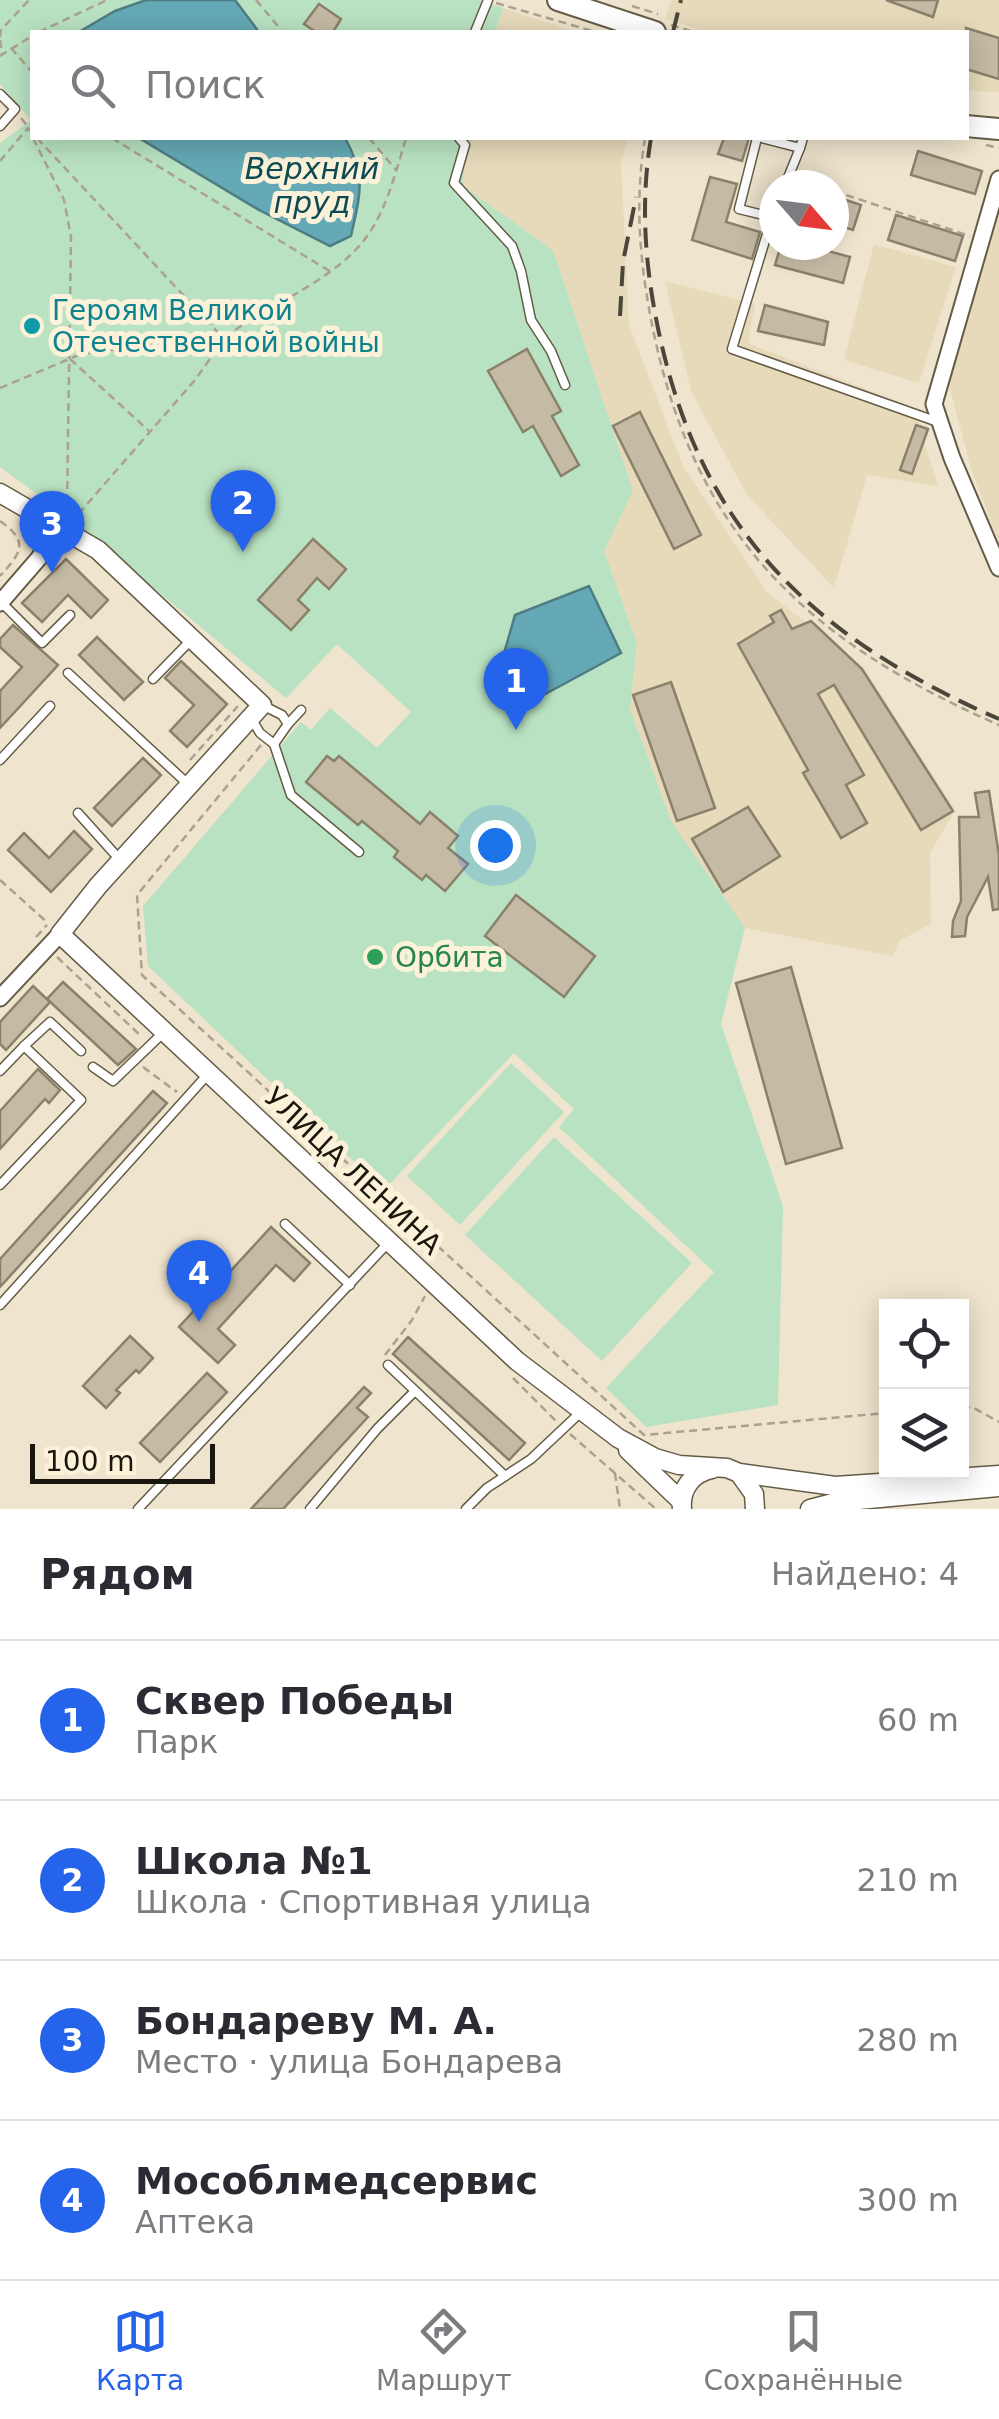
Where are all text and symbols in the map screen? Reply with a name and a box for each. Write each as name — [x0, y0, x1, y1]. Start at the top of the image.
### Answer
search box — [30, 30, 969, 140]
icon: search — [65, 58, 120, 113]
text: Поиск — [145, 63, 265, 107]
water label: Верхний пруд — [245, 151, 379, 220]
north arrow — [759, 170, 849, 260]
place label: Героям Великой Отечественной войны — [52, 294, 380, 359]
marker: Героям Великой Отечественной войны — [21, 315, 43, 337]
pin: 2 — [210, 470, 276, 552]
pin: 3 — [20, 490, 84, 573]
pin: 1 — [484, 648, 548, 730]
your location — [470, 820, 521, 871]
place label: Орбита — [395, 941, 504, 974]
marker: Орбита — [364, 946, 386, 968]
street label: УЛИЦА ЛЕНИНА — [258, 1081, 448, 1261]
pin: 4 — [166, 1240, 232, 1322]
map controls — [879, 1299, 969, 1479]
button: locate — [879, 1299, 969, 1389]
button: layers — [879, 1389, 969, 1479]
scale bar — [30, 1439, 215, 1484]
text: 100 m — [45, 1445, 135, 1478]
text: Рядом — [40, 1550, 195, 1599]
text: Найдено: 4 — [771, 1555, 959, 1593]
text: Сквер Победы — [135, 1679, 454, 1723]
text: 1 — [61, 1701, 84, 1739]
text: 60 m — [877, 1701, 959, 1739]
text: Парк — [135, 1723, 218, 1761]
text: Школа №1 — [135, 1839, 373, 1883]
text: 2 — [61, 1861, 84, 1899]
text: 210 m — [857, 1861, 959, 1899]
text: Школа · Спортивная улица — [135, 1883, 592, 1921]
text: Бондареву М. А. — [135, 1999, 497, 2043]
text: 3 — [61, 2021, 84, 2059]
text: 280 m — [857, 2021, 959, 2059]
text: Место · улица Бондарева — [135, 2043, 563, 2081]
text: Мособлмедсервис — [135, 2159, 538, 2203]
text: 4 — [61, 2181, 84, 2219]
text: 300 m — [857, 2181, 959, 2219]
text: Аптека — [135, 2203, 255, 2241]
tab: Карта — [96, 2304, 184, 2397]
tab: Маршрут — [376, 2304, 511, 2397]
tab: Сохранённые — [703, 2304, 903, 2397]

